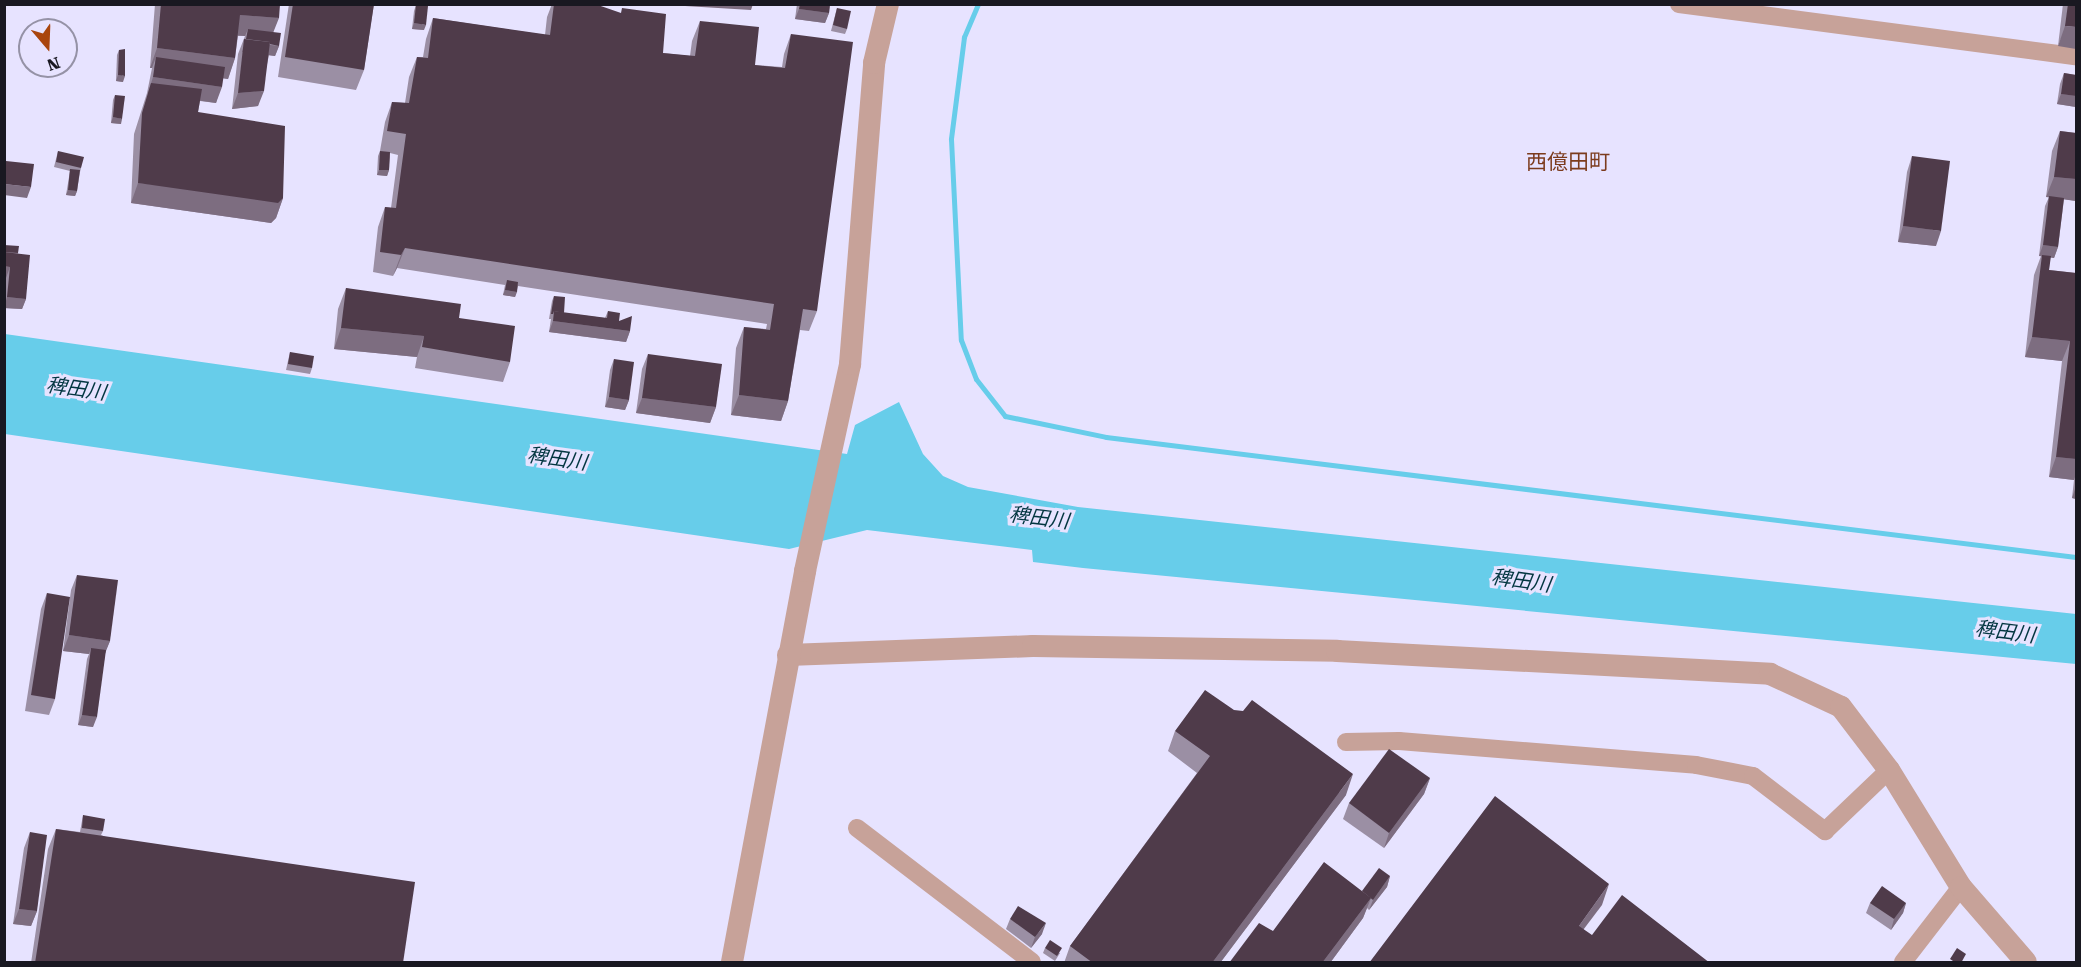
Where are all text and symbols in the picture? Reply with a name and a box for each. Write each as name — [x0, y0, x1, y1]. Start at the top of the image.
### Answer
north arrow — [18, 18, 78, 78]
text: N — [44, 53, 62, 75]
district label: 西億田町 — [1526, 149, 1610, 175]
water label: 稗田川 — [45, 373, 107, 405]
water label: 稗田川 — [526, 443, 588, 475]
water label: 稗田川 — [1008, 502, 1070, 534]
water label: 稗田川 — [1490, 565, 1552, 597]
water label: 稗田川 — [1974, 616, 2036, 648]

